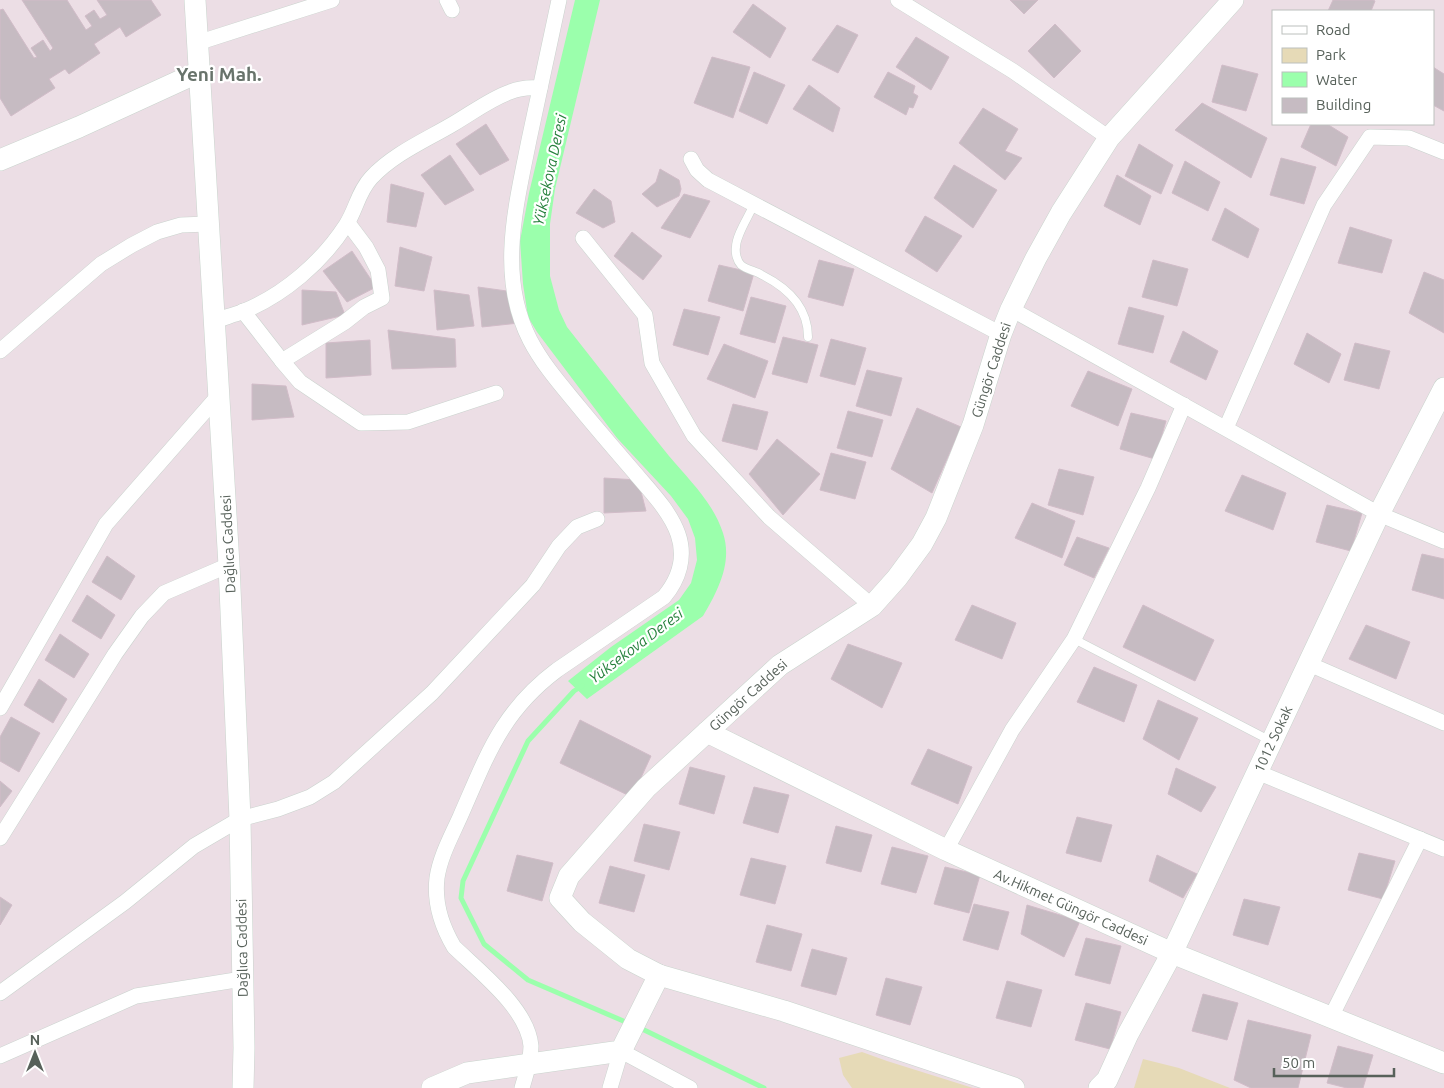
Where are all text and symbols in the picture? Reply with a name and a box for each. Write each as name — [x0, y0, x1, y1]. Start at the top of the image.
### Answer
legend — [1272, 10, 1434, 125]
text: Road — [1316, 21, 1351, 38]
text: Park — [1316, 46, 1346, 63]
district label: Yeni Mah. — [176, 63, 262, 85]
text: Water — [1316, 71, 1357, 88]
text: Building — [1316, 96, 1371, 113]
water label: Yüksekova Deresi — [529, 111, 570, 227]
street label: Güngör Caddesi — [968, 320, 1014, 420]
street label: Dağlıca Caddesi — [217, 494, 239, 594]
water label: Yüksekova Deresi — [585, 604, 687, 687]
street label: Güngör Caddesi — [706, 656, 790, 734]
street label: 1012 Sokak — [1251, 703, 1295, 775]
street label: Av.Hikmet Güngör Caddesi — [991, 866, 1151, 948]
street label: Dağlıca Caddesi — [233, 899, 251, 997]
north arrow — [10, 1028, 60, 1078]
text: N — [30, 1032, 40, 1048]
scale bar — [1274, 1046, 1394, 1078]
text: 50 m — [1282, 1054, 1315, 1071]

